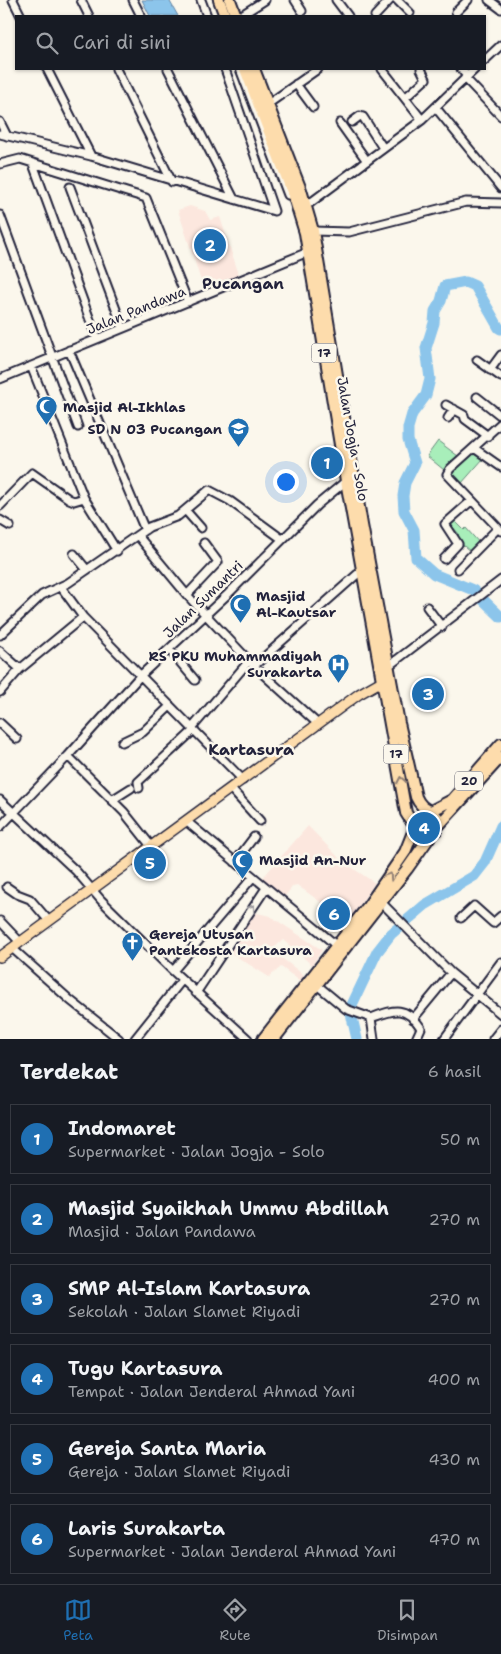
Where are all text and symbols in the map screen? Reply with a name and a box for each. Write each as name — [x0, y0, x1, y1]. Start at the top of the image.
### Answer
search box — [15, 15, 486, 70]
icon: search — [33, 29, 61, 57]
text: Cari di sini — [73, 30, 171, 55]
pin: 2 — [194, 226, 226, 264]
district label: Pucangan — [202, 273, 284, 294]
street label: Jalan Pandawa — [84, 282, 189, 338]
road number: 17 — [312, 343, 336, 362]
street label: Jalan Jogja - Solo — [333, 376, 373, 502]
mosque icon: Masjid Al-Ikhlas — [35, 395, 59, 426]
place label: Masjid Al-Ikhlas — [63, 398, 186, 416]
school or university icon: SD N 03 Pucangan — [226, 417, 250, 448]
place label: SD N 03 Pucangan — [88, 420, 222, 438]
pin: 1 — [311, 444, 343, 482]
your location — [273, 469, 299, 495]
street label: Jalan Sumantri — [159, 556, 247, 642]
place label: Masjid Al-Kautsar — [256, 587, 337, 621]
mosque icon: Masjid Al-Kautsar — [228, 592, 252, 623]
place label: RS PKU Muhammadiyah Surakarta — [148, 647, 322, 681]
hospital icon: RS PKU Muhammadiyah Surakarta — [326, 652, 350, 683]
pin: 3 — [412, 675, 444, 713]
district label: Kartasura — [208, 739, 294, 760]
road number: 17 — [384, 744, 408, 764]
road number: 20 — [455, 771, 483, 790]
one-way arrow — [396, 776, 407, 784]
pin: 4 — [408, 809, 440, 847]
pin: 5 — [134, 844, 166, 882]
mosque icon: Masjid An-Nur — [231, 848, 255, 879]
place label: Masjid An-Nur — [259, 851, 367, 869]
one-way arrow — [383, 872, 392, 882]
pin: 6 — [318, 895, 350, 933]
one-way arrow — [246, 905, 255, 914]
place label: Gereja Utusan Pantekosta Kartasura — [149, 925, 312, 959]
church icon: Gereja Utusan Pantekosta Kartasura — [121, 930, 145, 961]
text: Terdekat — [20, 1058, 118, 1086]
text: 6 hasil — [428, 1061, 481, 1082]
text: Indomaret — [68, 1116, 176, 1141]
text: 1 — [33, 1129, 41, 1150]
text: 50 m — [440, 1129, 480, 1150]
text: Supermarket · Jalan Jogja - Solo — [68, 1141, 325, 1162]
text: Masjid Syaikhah Ummu Abdillah — [68, 1196, 389, 1221]
text: 2 — [31, 1209, 43, 1230]
text: 270 m — [429, 1209, 480, 1230]
text: Masjid · Jalan Pandawa — [68, 1221, 256, 1242]
text: SMP Al-Islam Kartasura — [68, 1276, 310, 1301]
text: 3 — [31, 1289, 43, 1310]
text: 270 m — [429, 1289, 480, 1310]
text: Sekolah · Jalan Slamet Riyadi — [68, 1301, 301, 1322]
text: Tugu Kartasura — [68, 1356, 223, 1381]
text: 4 — [31, 1369, 43, 1390]
text: 400 m — [427, 1369, 480, 1390]
text: Tempat · Jalan Jenderal Ahmad Yani — [68, 1381, 355, 1402]
text: Gereja Santa Maria — [68, 1436, 266, 1461]
text: 5 — [32, 1449, 42, 1470]
text: 430 m — [429, 1449, 480, 1470]
text: Gereja · Jalan Slamet Riyadi — [68, 1461, 291, 1482]
text: Laris Surakarta — [68, 1516, 225, 1541]
text: 6 — [31, 1529, 43, 1550]
text: 470 m — [429, 1529, 480, 1550]
text: Supermarket · Jalan Jenderal Ahmad Yani — [68, 1541, 396, 1562]
tab: Peta — [63, 1596, 93, 1644]
tab: Rute — [220, 1596, 251, 1644]
tab: Disimpan — [377, 1596, 438, 1644]

